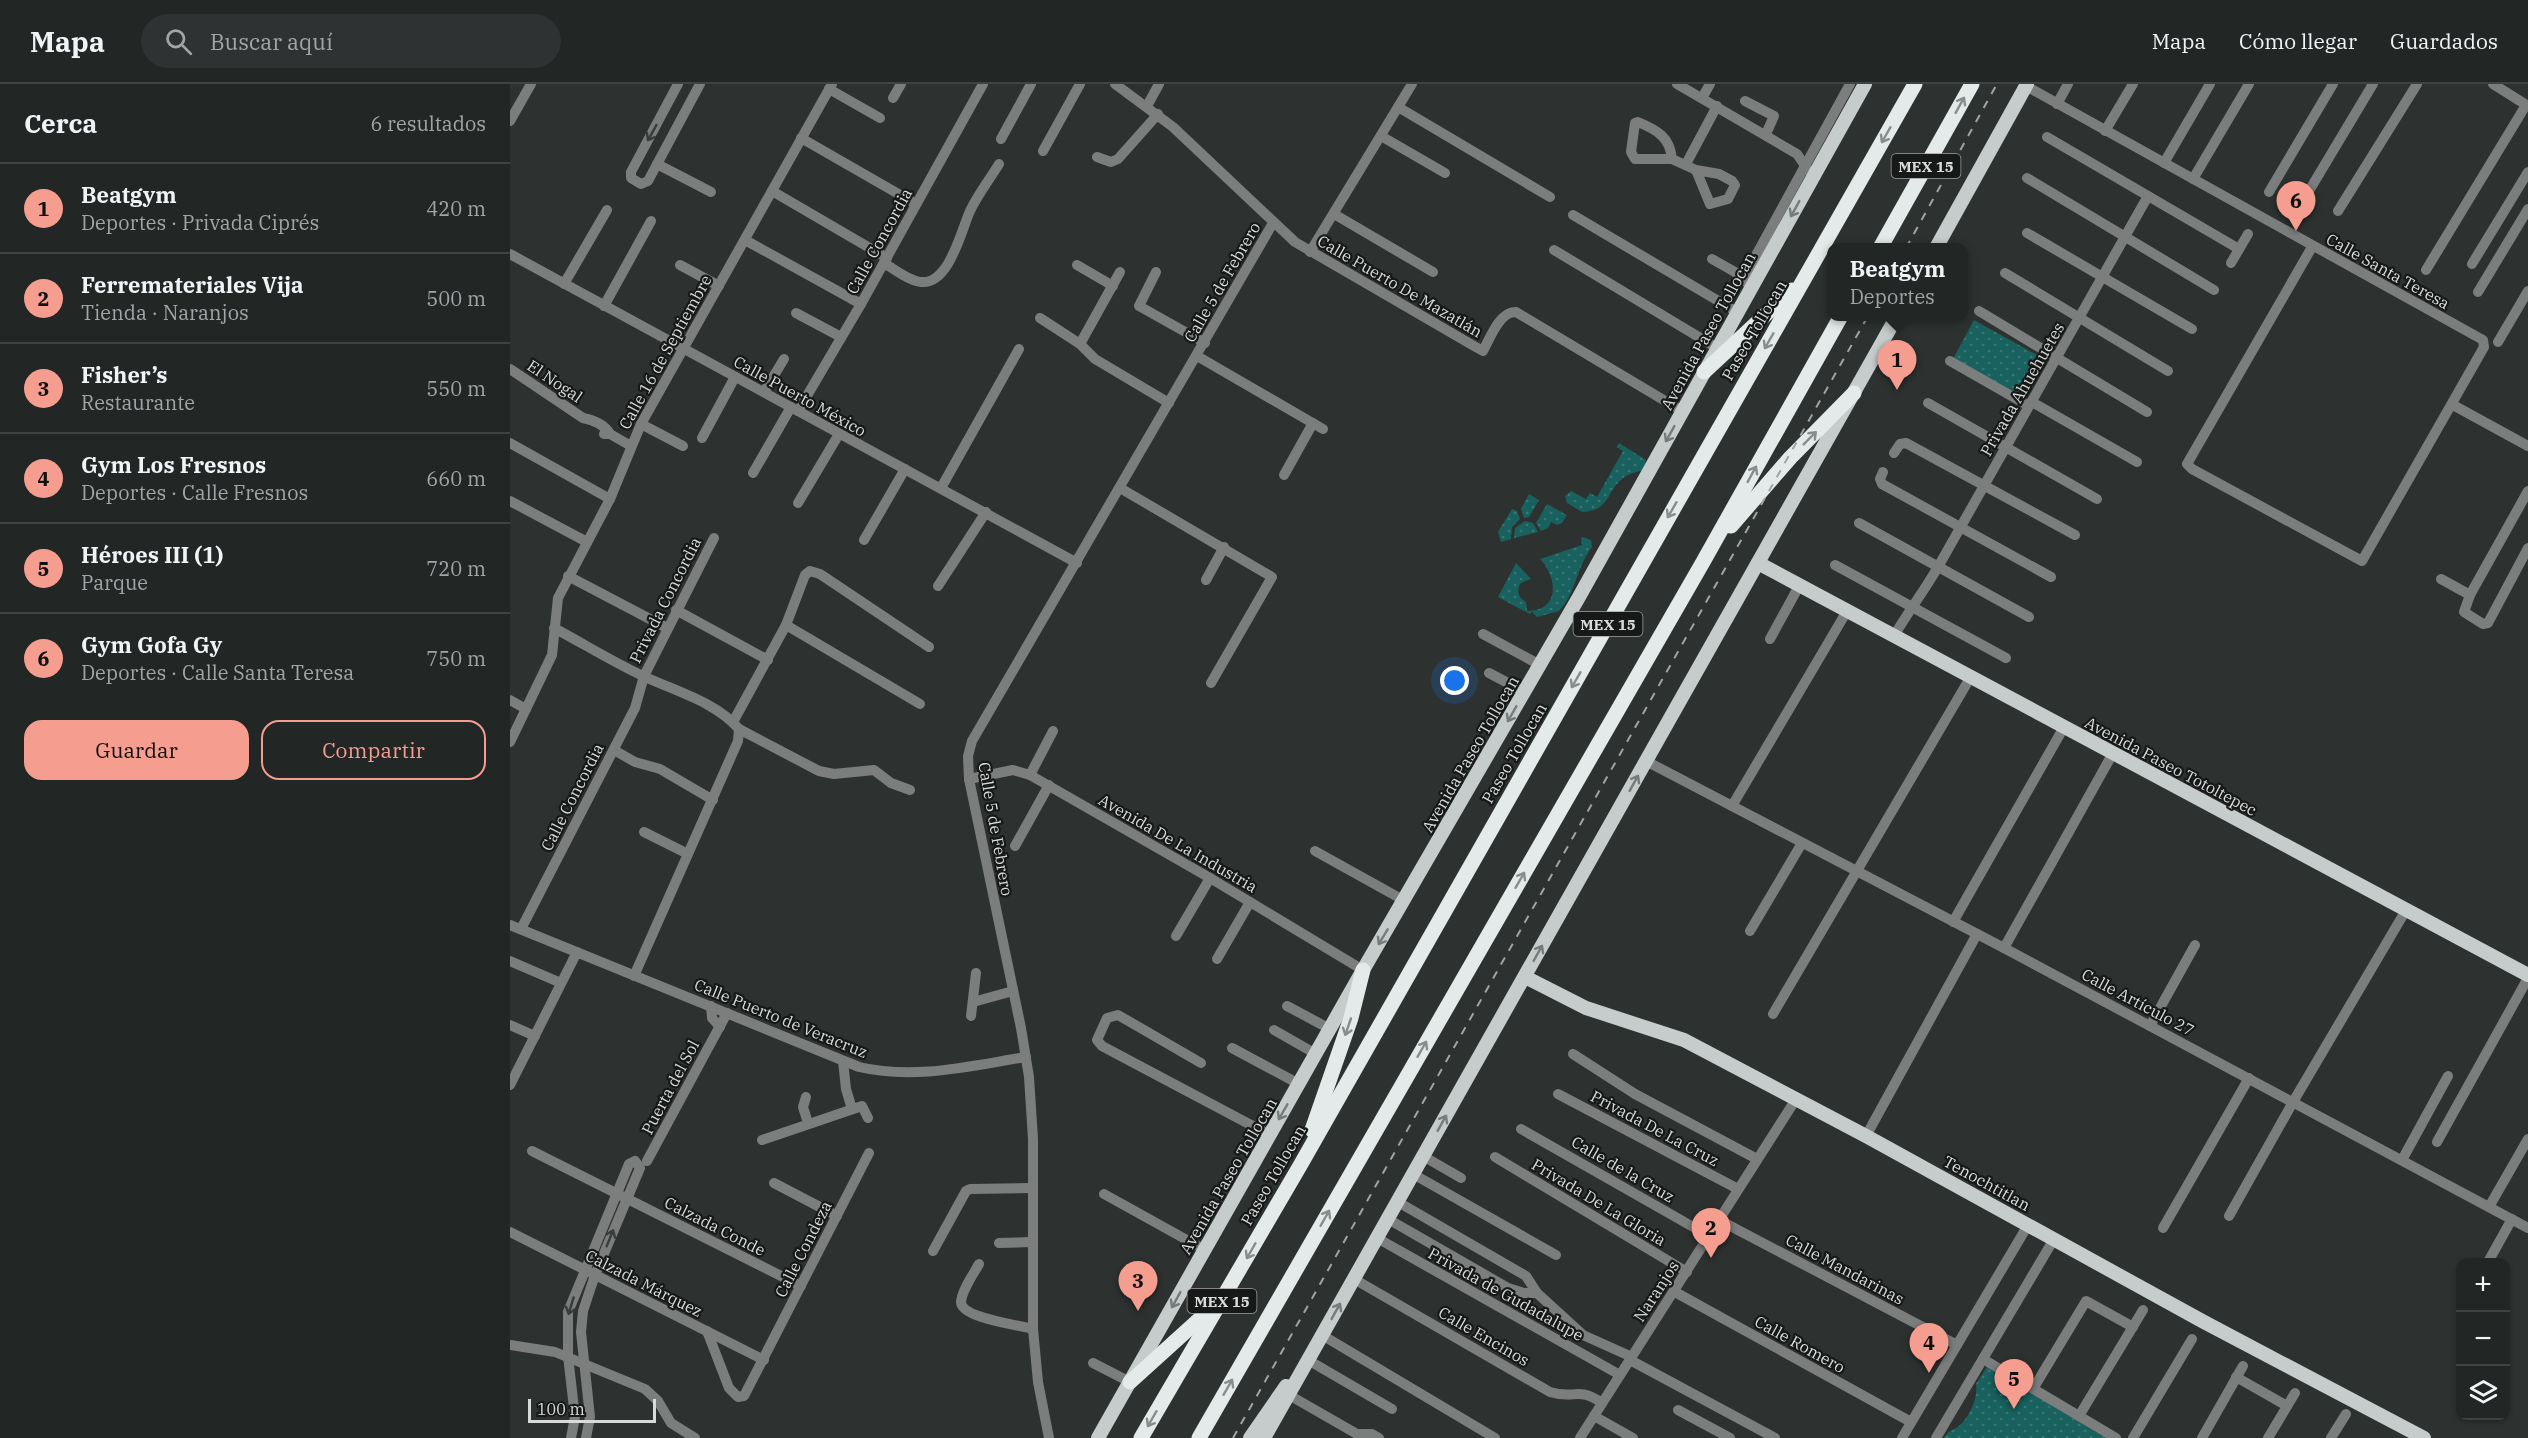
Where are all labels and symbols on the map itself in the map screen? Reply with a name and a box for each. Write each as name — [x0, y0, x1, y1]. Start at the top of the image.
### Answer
one-way arrow — [1954, 97, 1966, 114]
one-way arrow — [646, 124, 658, 141]
one-way arrow — [1880, 126, 1892, 143]
road number: MEX 15 — [1892, 154, 1960, 178]
pin: 6 — [2276, 182, 2316, 231]
street label: Calle Concordia — [842, 184, 916, 297]
one-way arrow — [1789, 199, 1800, 217]
street label: Calle 5 de Febrero — [1179, 218, 1265, 346]
street label: Calle Santa Teresa — [2323, 229, 2453, 313]
street label: Calle Puerto De Mazatlán — [1314, 230, 1486, 342]
street label: Avenida Paseo Tollocan — [1656, 249, 1760, 413]
street label: Calle 16 de Septiembre — [614, 271, 716, 433]
street label: Paseo Tollocan — [1717, 276, 1791, 384]
street label: Privada Ahuehuetes — [1976, 319, 2068, 459]
one-way arrow — [1763, 332, 1775, 349]
pin: 1 — [1878, 340, 1916, 390]
street label: Calle Puerto México — [730, 351, 870, 441]
street label: El Nogal — [524, 355, 587, 407]
one-way arrow — [1664, 425, 1676, 442]
one-way arrow — [1802, 430, 1817, 445]
one-way arrow — [1747, 466, 1759, 483]
one-way arrow — [1666, 502, 1678, 519]
street label: Privada Concordia — [625, 534, 705, 666]
road number: MEX 15 — [1574, 612, 1642, 636]
your location — [1440, 666, 1469, 695]
one-way arrow — [1570, 671, 1582, 688]
street label: Avenida Paseo Tollocan — [1417, 672, 1523, 836]
street label: Paseo Tollocan — [1477, 699, 1551, 807]
one-way arrow — [1506, 705, 1518, 722]
street label: Avenida Paseo Totoltepec — [2082, 712, 2260, 820]
street label: Calle Concordia — [536, 740, 608, 854]
street label: Calle 5 de Febrero — [974, 761, 1018, 897]
one-way arrow — [1628, 775, 1640, 792]
street label: Avenida De La Industria — [1095, 789, 1261, 897]
one-way arrow — [1514, 872, 1526, 889]
one-way arrow — [1376, 928, 1388, 945]
one-way arrow — [1532, 945, 1544, 962]
street label: Calle Artículo 27 — [2078, 964, 2198, 1040]
street label: Calle Puerto de Veracruz — [692, 974, 870, 1062]
one-way arrow — [1341, 1017, 1352, 1035]
street label: Puerta del Sol — [637, 1036, 703, 1138]
one-way arrow — [1417, 1041, 1429, 1058]
street label: Privada De La Cruz — [1587, 1086, 1723, 1170]
street label: Avenida Paseo Tollocan — [1175, 1094, 1281, 1258]
one-way arrow — [1276, 1104, 1288, 1121]
one-way arrow — [1437, 1114, 1449, 1131]
street label: Paseo Tollocan — [1236, 1121, 1310, 1229]
street label: Calle de la Cruz — [1568, 1131, 1678, 1207]
street label: Tenochtitlan — [1940, 1151, 2034, 1215]
street label: Privada De La Gloria — [1528, 1154, 1670, 1250]
street label: Calzada Conde — [661, 1192, 769, 1260]
street label: Calle Condeza — [770, 1197, 836, 1301]
pin: 2 — [1692, 1208, 1730, 1258]
one-way arrow — [1319, 1210, 1331, 1227]
street label: Calle Mandarinas — [1782, 1229, 1908, 1309]
one-way arrow — [605, 1230, 616, 1248]
one-way arrow — [1244, 1242, 1256, 1259]
street label: Privada de Gudadalupe — [1425, 1243, 1587, 1345]
street label: Calzada Márquez — [582, 1245, 706, 1321]
street label: Naranjos — [1629, 1257, 1683, 1325]
pin: 3 — [1118, 1262, 1158, 1311]
road number: MEX 15 — [1188, 1289, 1256, 1313]
one-way arrow — [1170, 1291, 1181, 1309]
one-way arrow — [565, 1296, 576, 1315]
street label: Calle Encinos — [1435, 1302, 1533, 1370]
one-way arrow — [1330, 1303, 1342, 1320]
street label: Calle Romero — [1751, 1311, 1849, 1377]
pin: 4 — [1910, 1324, 1948, 1373]
pin: 5 — [1994, 1360, 2034, 1409]
one-way arrow — [1222, 1379, 1234, 1396]
scale bar — [528, 1396, 656, 1424]
one-way arrow — [1146, 1411, 1158, 1428]

